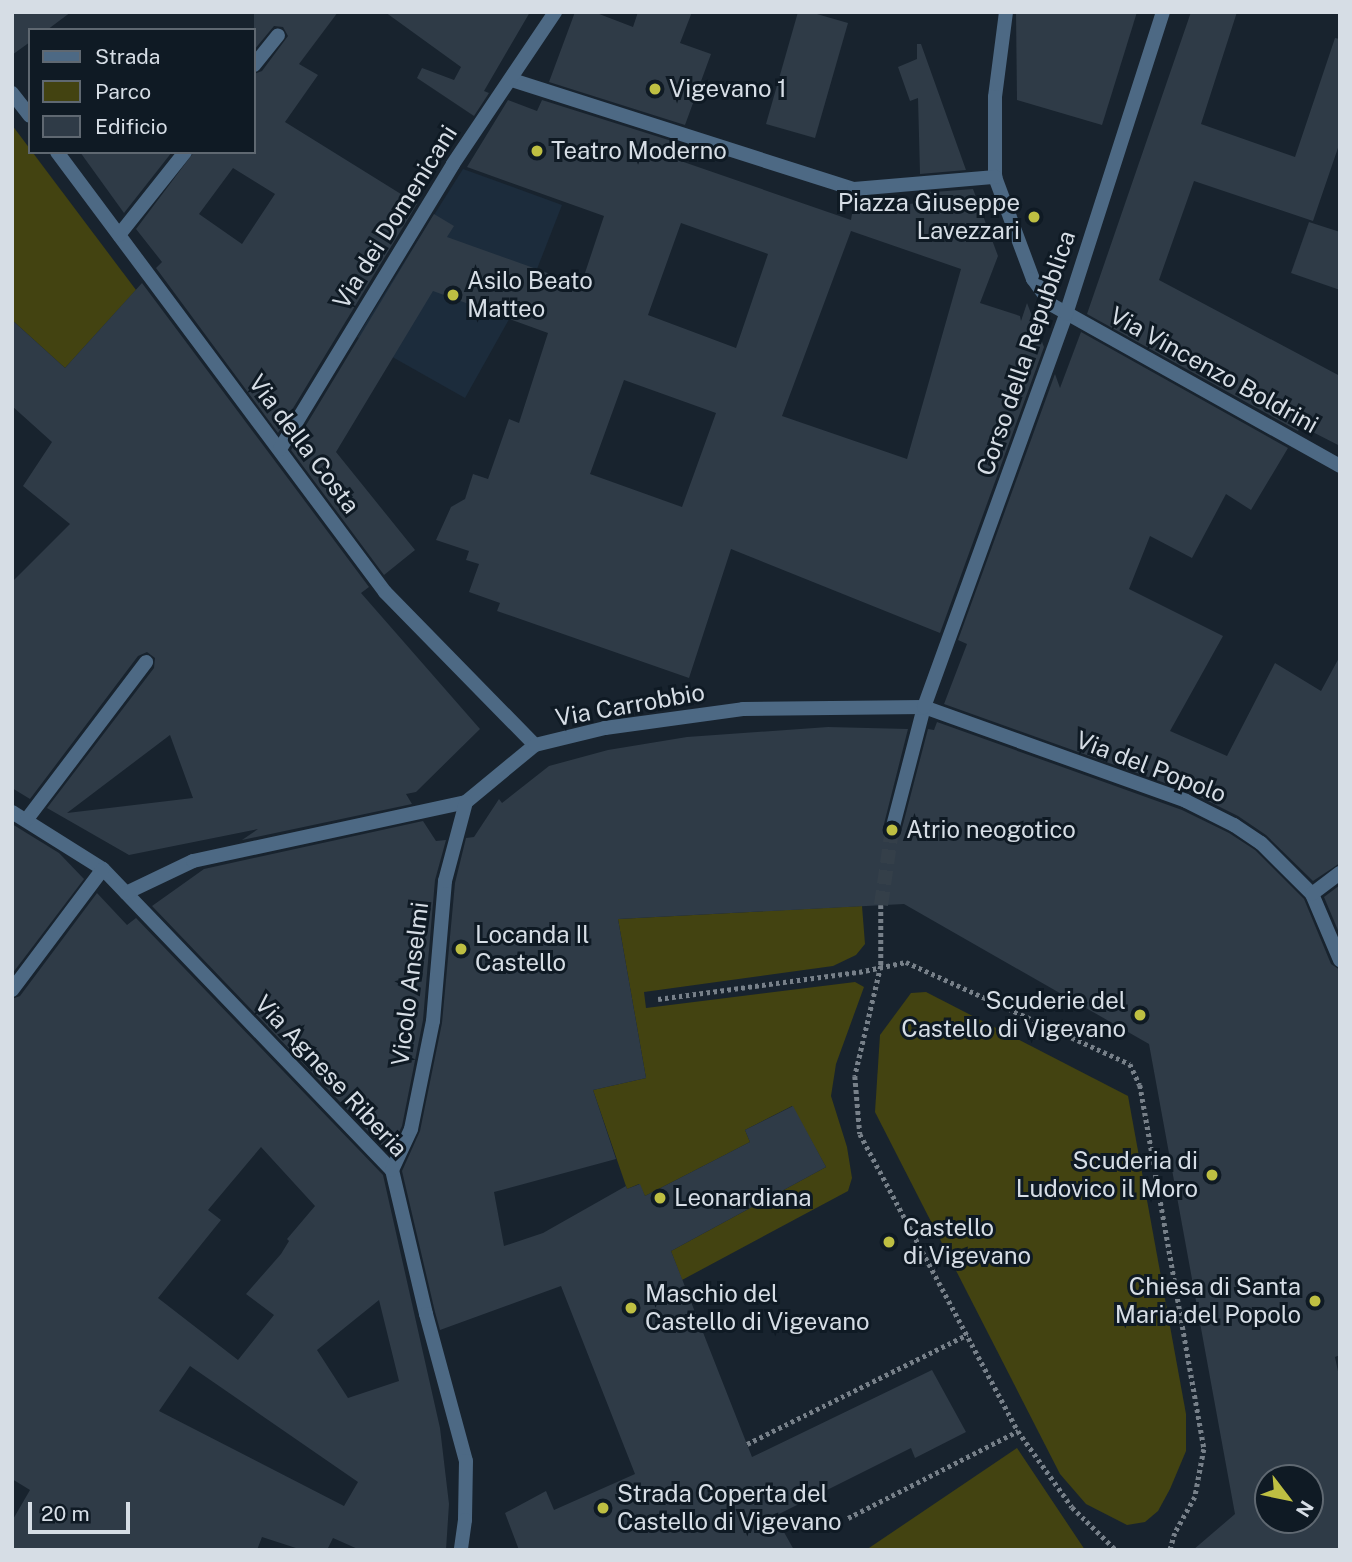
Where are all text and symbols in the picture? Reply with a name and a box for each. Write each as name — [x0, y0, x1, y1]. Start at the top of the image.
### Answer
legend — [28, 28, 256, 154]
text: Strada — [95, 44, 160, 69]
place label: Vigevano 1 — [669, 75, 787, 103]
text: Parco — [95, 79, 151, 104]
marker: Vigevano 1 — [647, 81, 663, 97]
text: Edificio — [95, 114, 168, 139]
street label: Via dei Domenicani — [327, 120, 463, 314]
place label: Teatro Moderno — [551, 137, 727, 165]
marker: Teatro Moderno — [529, 143, 545, 159]
place label: Piazza Giuseppe Lavezzari — [838, 189, 1020, 245]
marker: Piazza Giuseppe Lavezzari — [1026, 209, 1042, 225]
street label: Corso della Repubblica — [970, 227, 1082, 479]
place label: Asilo Beato Matteo — [467, 267, 593, 323]
marker: Asilo Beato Matteo — [445, 287, 461, 303]
street label: Via Vincenzo Boldrini — [1104, 301, 1324, 439]
street label: Via della Costa — [242, 369, 366, 519]
street label: Via Carrobbio — [553, 678, 707, 732]
street label: Via del Popolo — [1072, 725, 1230, 809]
place label: Atrio neogotico — [906, 816, 1076, 844]
marker: Atrio neogotico — [884, 822, 900, 838]
street label: Vicolo Anselmi — [386, 900, 434, 1068]
place label: Locanda Il Castello — [475, 921, 589, 977]
marker: Locanda Il Castello — [453, 941, 469, 957]
place label: Scuderie del Castello di Vigevano — [900, 987, 1126, 1043]
street label: Via Agnese Riberia — [249, 989, 413, 1163]
marker: Scuderie del Castello di Vigevano — [1132, 1007, 1148, 1023]
place label: Scuderia di Ludovico il Moro — [1015, 1147, 1198, 1203]
marker: Scuderia di Ludovico il Moro — [1204, 1167, 1220, 1183]
place label: Leonardiana — [674, 1184, 812, 1212]
marker: Leonardiana — [652, 1190, 668, 1206]
place label: Castello di Vigevano — [903, 1214, 1032, 1270]
marker: Castello di Vigevano — [881, 1234, 897, 1250]
place label: Chiesa di Santa Maria del Popolo — [1114, 1273, 1301, 1329]
place label: Maschio del Castello di Vigevano — [645, 1280, 871, 1336]
marker: Chiesa di Santa Maria del Popolo — [1307, 1293, 1323, 1309]
marker: Maschio del Castello di Vigevano — [623, 1300, 639, 1316]
north arrow — [1254, 1464, 1324, 1534]
place label: Strada Coperta del Castello di Vigevano — [617, 1480, 843, 1536]
scale bar — [32, 1488, 133, 1532]
text: N — [1292, 1497, 1318, 1521]
marker: Strada Coperta del Castello di Vigevano — [595, 1500, 611, 1516]
text: 20 m — [41, 1501, 90, 1526]

